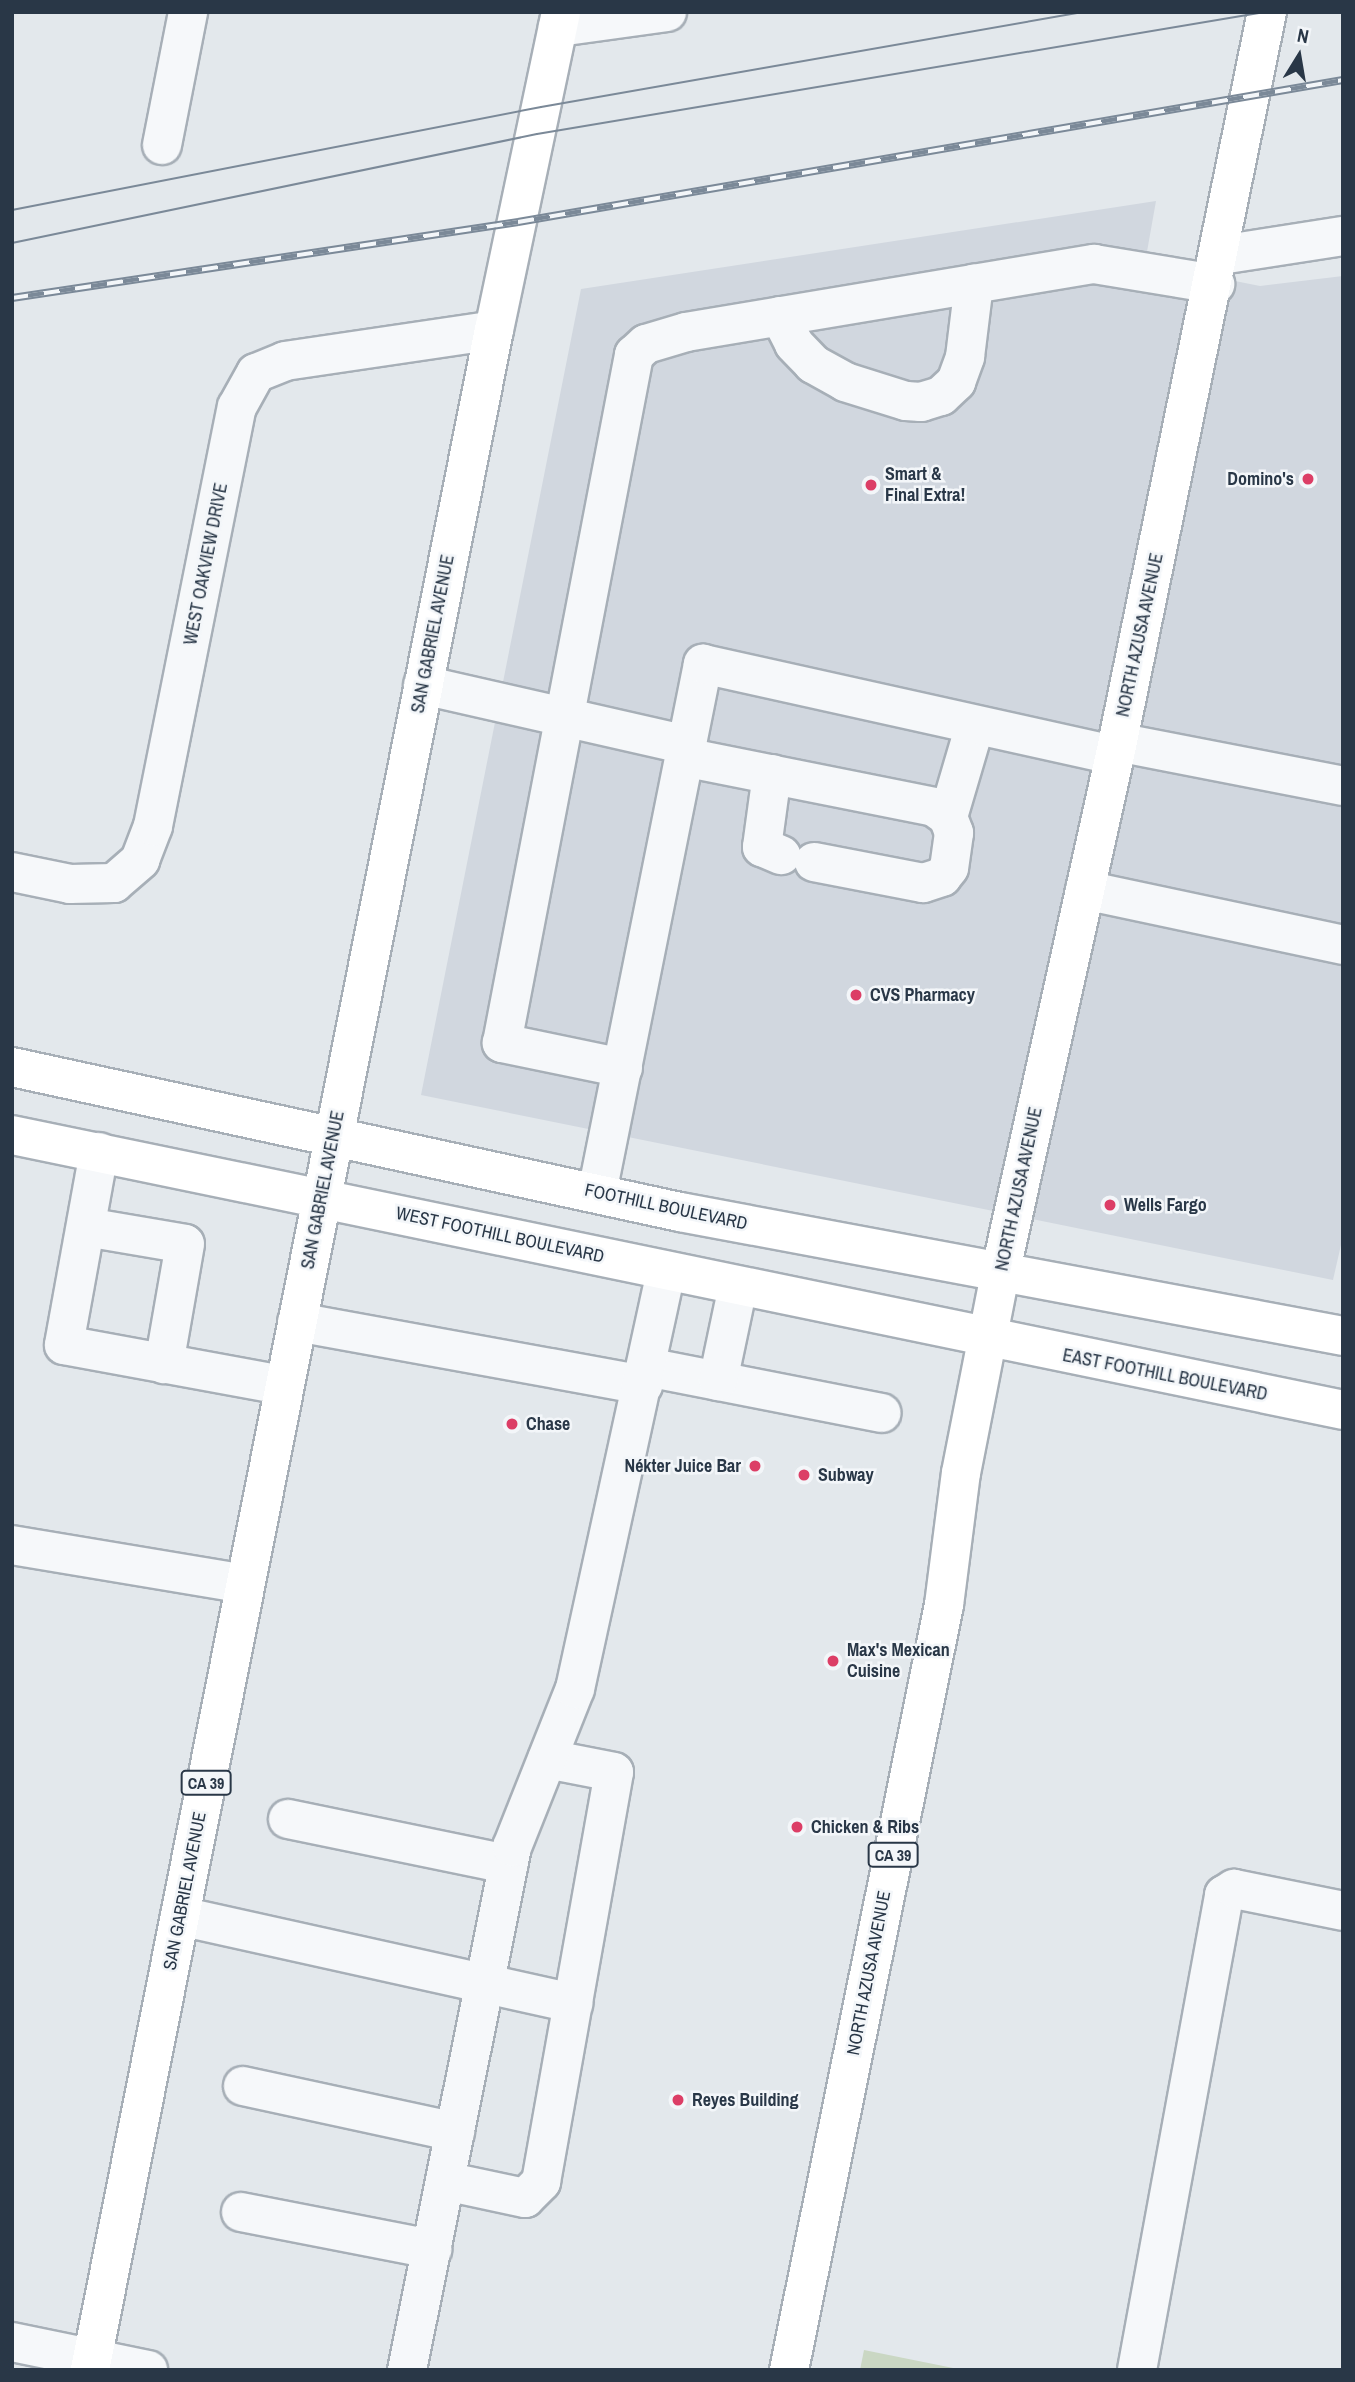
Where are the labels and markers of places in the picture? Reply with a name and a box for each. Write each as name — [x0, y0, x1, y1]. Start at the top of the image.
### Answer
place label: Smart & Final Extra! — [885, 464, 965, 506]
place label: Domino's — [1227, 468, 1294, 490]
marker: Domino's — [1300, 471, 1316, 487]
marker: Smart & Final Extra! — [863, 477, 879, 493]
place label: CVS Pharmacy — [870, 984, 975, 1006]
marker: CVS Pharmacy — [848, 987, 864, 1003]
place label: Wells Fargo — [1124, 1194, 1207, 1216]
marker: Wells Fargo — [1102, 1197, 1118, 1213]
place label: Chase — [526, 1413, 570, 1435]
marker: Chase — [504, 1416, 520, 1432]
place label: Nékter Juice Bar — [625, 1455, 741, 1477]
marker: Nékter Juice Bar — [747, 1458, 763, 1474]
place label: Subway — [818, 1464, 874, 1486]
marker: Subway — [796, 1467, 812, 1483]
place label: Max's Mexican Cuisine — [847, 1640, 950, 1682]
marker: Max's Mexican Cuisine — [825, 1653, 841, 1669]
place label: Chicken & Ribs — [811, 1816, 919, 1838]
marker: Chicken & Ribs — [789, 1819, 805, 1835]
place label: Reyes Building — [692, 2089, 799, 2111]
marker: Reyes Building — [670, 2092, 686, 2108]

